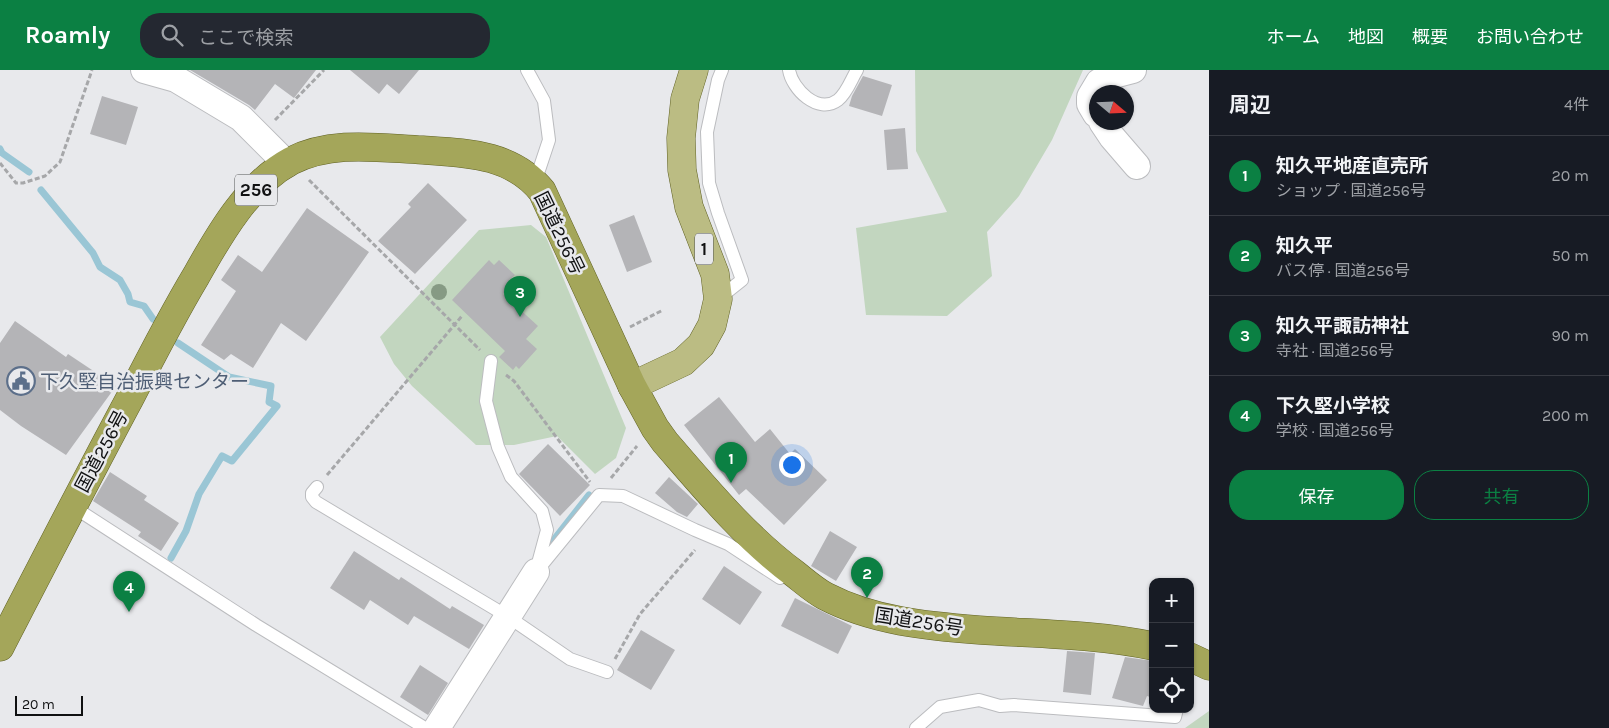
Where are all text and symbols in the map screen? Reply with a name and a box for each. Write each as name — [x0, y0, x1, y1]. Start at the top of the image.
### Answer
search box — [140, 13, 490, 58]
text: Roamly — [25, 21, 110, 49]
icon: search — [158, 21, 186, 49]
text: ホーム — [1267, 26, 1320, 48]
text: 地図 — [1348, 26, 1384, 48]
text: 概要 — [1412, 26, 1448, 48]
text: お問い合わせ — [1476, 26, 1584, 48]
text: ここで検索 — [198, 27, 293, 49]
north arrow — [1089, 85, 1134, 130]
text: 周辺 — [1229, 93, 1271, 117]
text: 4件 — [1564, 95, 1589, 114]
text: 知久平地産直売所 — [1276, 155, 1428, 177]
text: 1 — [1242, 166, 1248, 185]
text: 20 m — [1551, 166, 1589, 185]
road number: 256 — [235, 174, 277, 206]
text: ショップ · 国道256号 — [1276, 181, 1426, 200]
street label: 国道256号 — [530, 188, 589, 279]
road number: 1 — [695, 233, 713, 264]
text: 知久平 — [1276, 235, 1333, 257]
text: 2 — [1240, 246, 1250, 265]
text: 50 m — [1552, 246, 1589, 265]
text: バス停 · 国道256号 — [1276, 261, 1410, 280]
pin: 3 — [504, 276, 536, 317]
text: 知久平諏訪神社 — [1276, 315, 1409, 337]
text: 3 — [1240, 326, 1250, 345]
text: 90 m — [1551, 326, 1589, 345]
text: 寺社 · 国道256号 — [1276, 341, 1394, 360]
public building icon: 下久堅自治振興センター — [6, 366, 36, 396]
place label: 下久堅自治振興センター — [40, 371, 249, 393]
text: 下久堅小学校 — [1276, 395, 1390, 417]
text: 4 — [1240, 406, 1250, 425]
text: 200 m — [1542, 406, 1589, 425]
street label: 国道256号 — [71, 407, 133, 496]
text: 学校 · 国道256号 — [1276, 421, 1394, 440]
pin: 1 — [715, 442, 747, 483]
your location — [779, 452, 805, 478]
button: 保存 — [1229, 470, 1404, 520]
button: 共有 — [1414, 470, 1589, 520]
pin: 2 — [851, 557, 883, 598]
pin: 4 — [113, 571, 145, 612]
map controls — [1149, 578, 1194, 713]
button: + — [1149, 578, 1194, 623]
street label: 国道256号 — [873, 604, 965, 640]
button: − — [1149, 623, 1194, 668]
button: locate — [1149, 668, 1194, 713]
scale bar — [15, 693, 82, 716]
text: 20 m — [22, 696, 55, 713]

